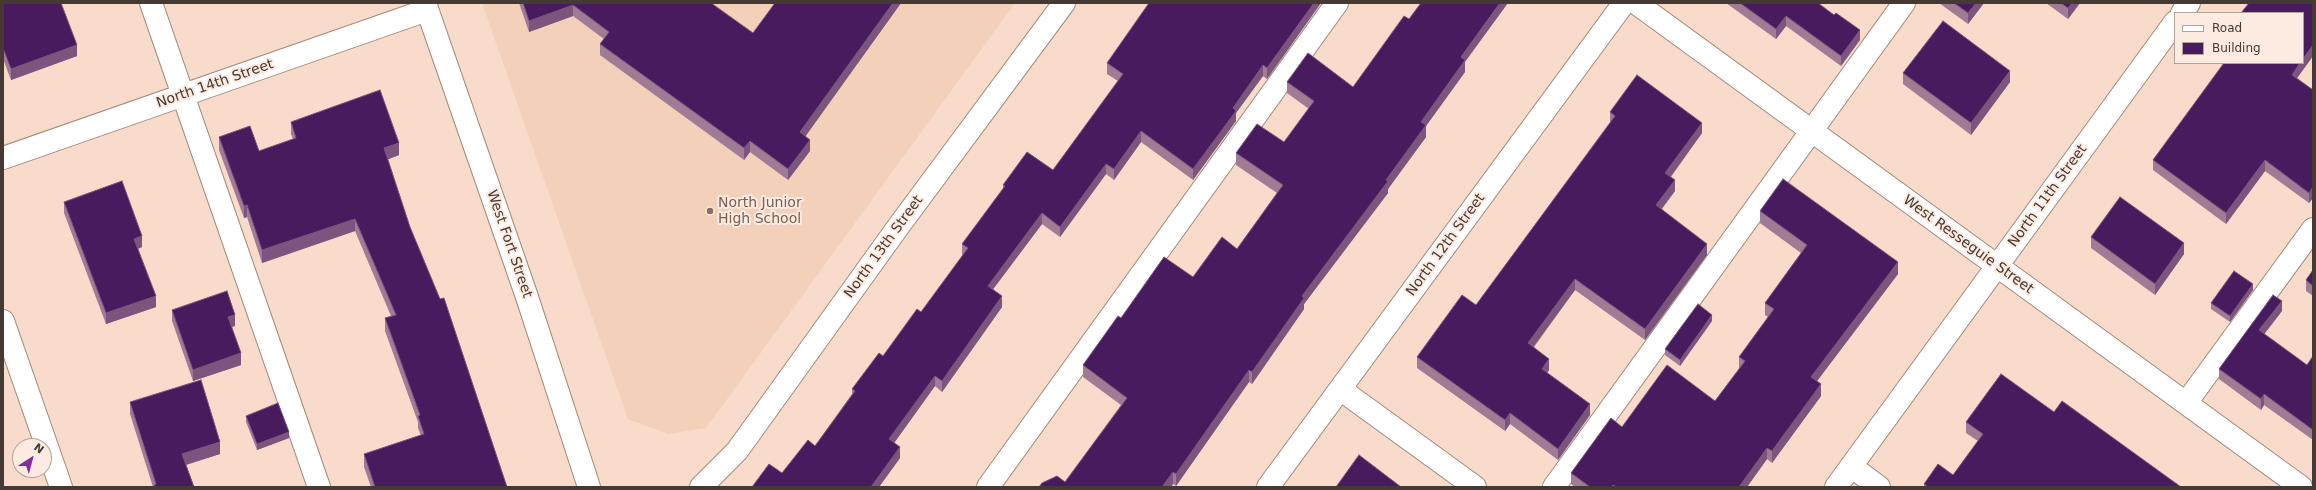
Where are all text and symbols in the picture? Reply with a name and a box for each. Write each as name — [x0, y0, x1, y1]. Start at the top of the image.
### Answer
legend — [2174, 12, 2304, 64]
text: Road — [2212, 21, 2242, 35]
text: Building — [2212, 41, 2261, 55]
street label: North 14th Street — [154, 56, 276, 112]
street label: North 11th Street — [2005, 141, 2091, 251]
street label: West Fort Street — [483, 188, 535, 300]
street label: North 12th Street — [1403, 190, 1489, 300]
street label: North 13th Street — [841, 192, 927, 302]
street label: West Resseguie Street — [1900, 192, 2036, 298]
place label: North Junior High School — [718, 195, 802, 228]
marker: North Junior High School — [705, 206, 715, 216]
north arrow — [12, 438, 52, 478]
text: N — [31, 441, 46, 457]

